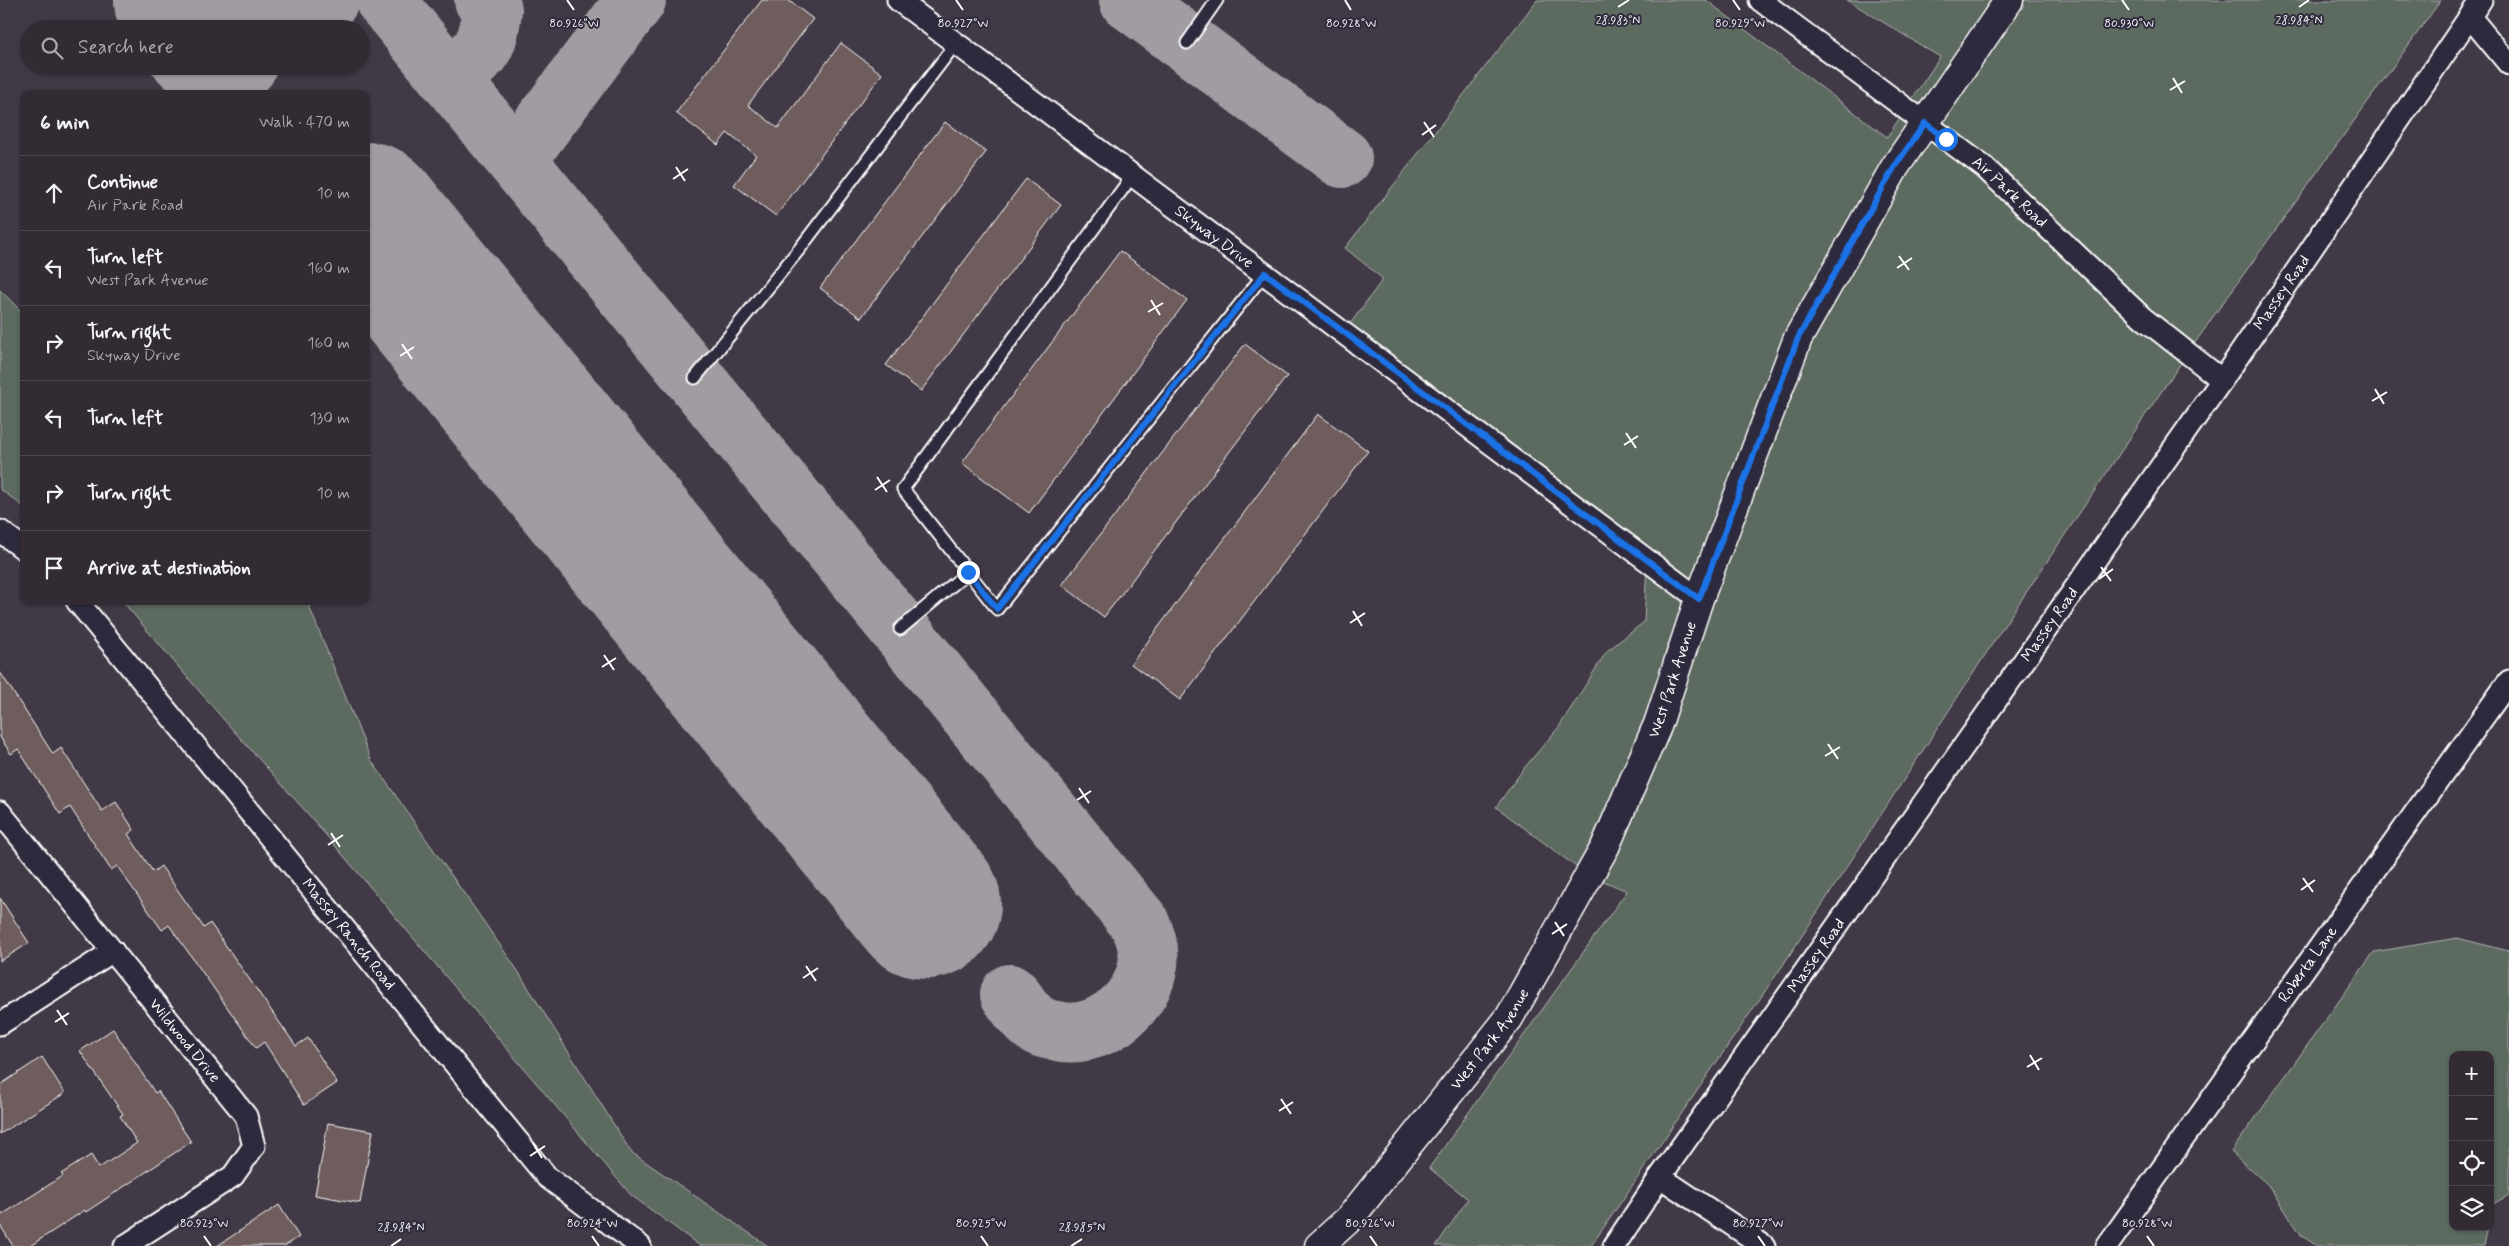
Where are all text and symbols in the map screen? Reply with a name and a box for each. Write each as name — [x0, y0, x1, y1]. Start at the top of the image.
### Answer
text: 28.983°N — [1596, 13, 1640, 29]
text: 28.984°N — [2276, 13, 2322, 29]
text: 80.926°W — [549, 16, 599, 32]
text: 80.927°W — [938, 16, 988, 32]
text: 80.928°W — [1326, 16, 1376, 32]
text: 80.929°W — [1715, 16, 1765, 32]
text: 80.930°W — [2104, 16, 2154, 32]
search box — [20, 20, 370, 75]
icon: search — [38, 34, 66, 62]
text: Search here — [78, 35, 174, 60]
text: 6 min — [40, 109, 90, 137]
text: Walk · 470 m — [259, 112, 350, 133]
route start — [1935, 128, 1958, 151]
street label: Air Park Road — [1968, 151, 2052, 232]
text: Continue — [87, 170, 158, 195]
icon: ahead — [40, 179, 68, 207]
text: 10 m — [317, 183, 350, 204]
text: Air Park Road — [87, 195, 183, 216]
street label: Skyway Drive — [1171, 200, 1258, 273]
text: Turn left — [87, 245, 163, 270]
street label: Massey Road — [2249, 251, 2315, 334]
icon: left — [40, 254, 68, 282]
text: 160 m — [307, 258, 350, 279]
text: West Park Avenue — [87, 270, 208, 291]
text: Turn right — [87, 320, 171, 345]
icon: right — [40, 329, 68, 357]
text: 160 m — [307, 333, 350, 354]
text: Skyway Drive — [87, 345, 181, 366]
icon: left — [40, 404, 68, 432]
text: Turn left — [87, 406, 163, 431]
text: 130 m — [309, 408, 350, 429]
icon: right — [40, 479, 68, 507]
text: Turn right — [87, 481, 171, 506]
text: 10 m — [317, 483, 350, 504]
icon: arrive — [40, 554, 68, 582]
text: Arrive at destination — [87, 556, 251, 581]
route end — [957, 561, 980, 584]
street label: Massey Road — [2016, 583, 2083, 666]
street label: West Park Avenue — [1643, 619, 1701, 741]
street label: Massey Ranch Road — [297, 874, 401, 994]
street label: Massey Road — [1783, 914, 1850, 997]
street label: Roberta Lane — [2273, 921, 2342, 1007]
street label: West Park Avenue — [1445, 985, 1534, 1094]
street label: Wildwood Drive — [144, 994, 225, 1087]
map controls — [2449, 1051, 2494, 1231]
button: + — [2449, 1051, 2494, 1096]
button: − — [2449, 1096, 2494, 1141]
button: locate — [2449, 1141, 2494, 1186]
button: layers — [2449, 1186, 2494, 1231]
text: 80.923°W — [180, 1216, 228, 1232]
text: 80.924°W — [567, 1216, 617, 1232]
text: 80.925°W — [956, 1216, 1006, 1232]
text: 80.926°W — [1345, 1216, 1395, 1232]
text: 80.927°W — [1733, 1216, 1783, 1232]
text: 80.928°W — [2122, 1216, 2172, 1232]
text: 28.984°N — [378, 1220, 424, 1236]
text: 28.985°N — [1059, 1220, 1105, 1236]

